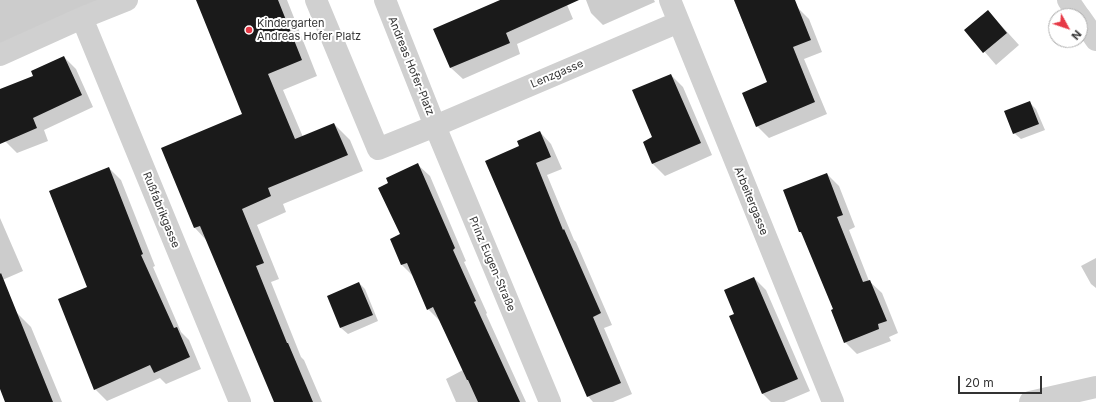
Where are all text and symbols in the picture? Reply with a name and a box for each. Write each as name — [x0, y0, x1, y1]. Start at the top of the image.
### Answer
north arrow — [1048, 8, 1088, 48]
street label: Andreas Hofer-Platz — [385, 15, 437, 117]
place label: Kindergarten Andreas Hofer Platz — [257, 17, 361, 43]
marker: Kindergarten Andreas Hofer Platz — [244, 25, 254, 35]
text: N — [1068, 27, 1084, 43]
street label: Lenzgasse — [529, 57, 585, 91]
street label: Arbeitergasse — [731, 165, 771, 237]
street label: Rußfabrikgasse — [140, 170, 182, 250]
street label: Prinz Eugen-Straße — [466, 215, 518, 313]
scale bar — [960, 368, 1044, 394]
text: 20 m — [965, 375, 994, 390]

